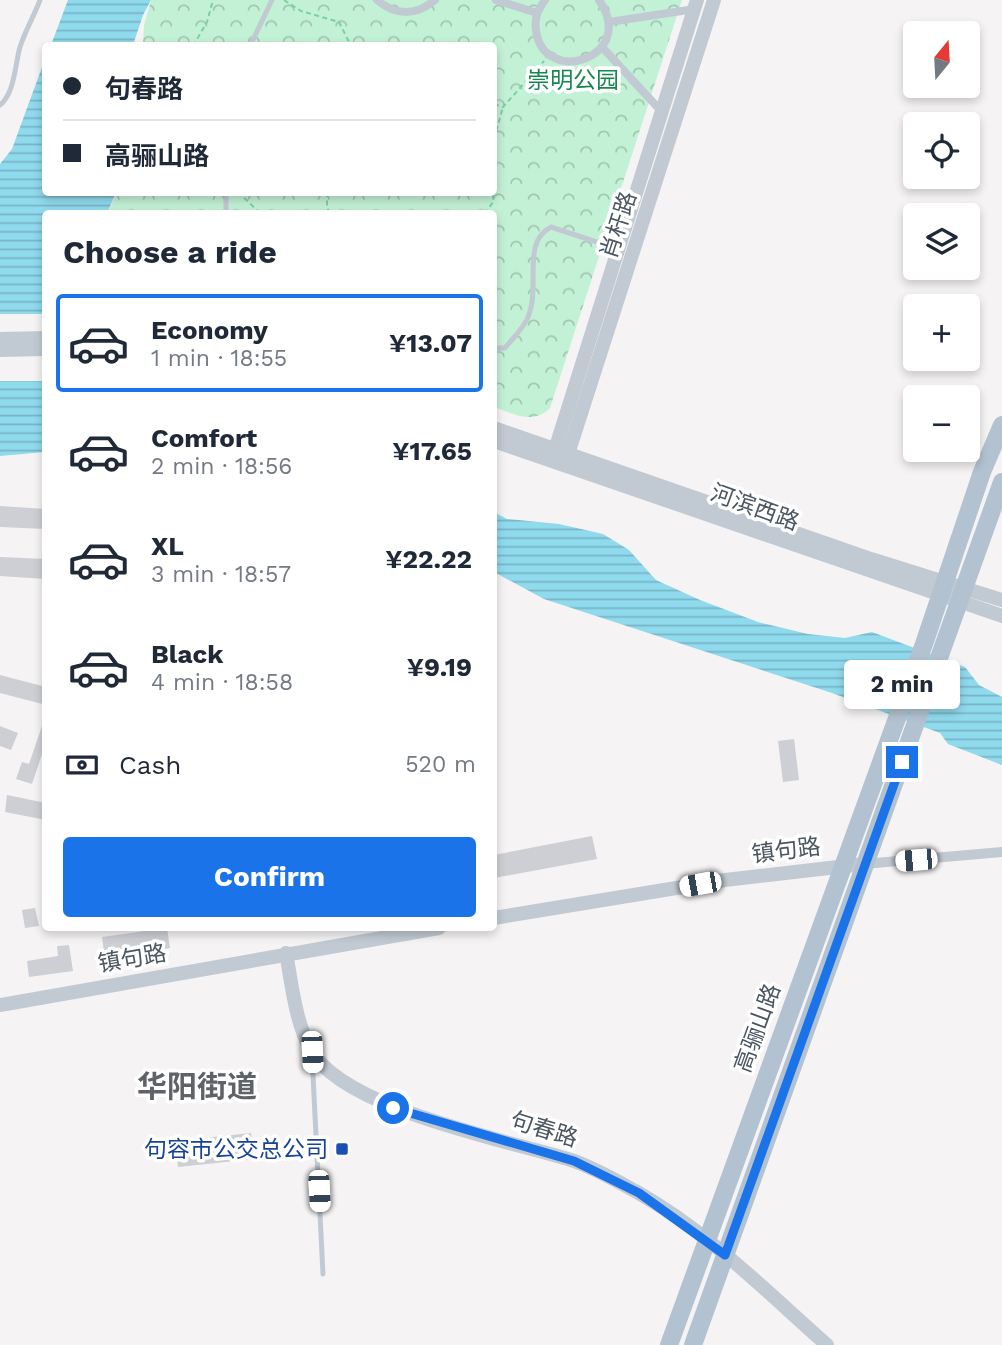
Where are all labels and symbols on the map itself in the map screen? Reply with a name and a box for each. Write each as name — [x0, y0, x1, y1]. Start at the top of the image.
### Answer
north arrow — [903, 21, 980, 98]
park label: 崇明公园 — [527, 67, 619, 94]
street label: 肖杆路 — [595, 188, 642, 262]
street label: 河滨西路 — [707, 479, 803, 536]
callout: 2 min — [844, 660, 960, 710]
route end — [886, 746, 918, 778]
street label: 镇句路 — [750, 833, 822, 868]
car — [895, 848, 938, 872]
car — [678, 870, 723, 898]
street label: 镇句路 — [96, 939, 168, 978]
street label: 高骊山路 — [729, 980, 786, 1076]
car — [301, 1030, 324, 1074]
district label: 华阳街道 — [137, 1069, 257, 1104]
route start — [377, 1092, 409, 1124]
street label: 句春路 — [507, 1106, 581, 1152]
place label: 句容市公交总公司 — [144, 1136, 328, 1163]
marker: 句容市公交总公司 — [334, 1141, 350, 1157]
car — [308, 1169, 331, 1213]

